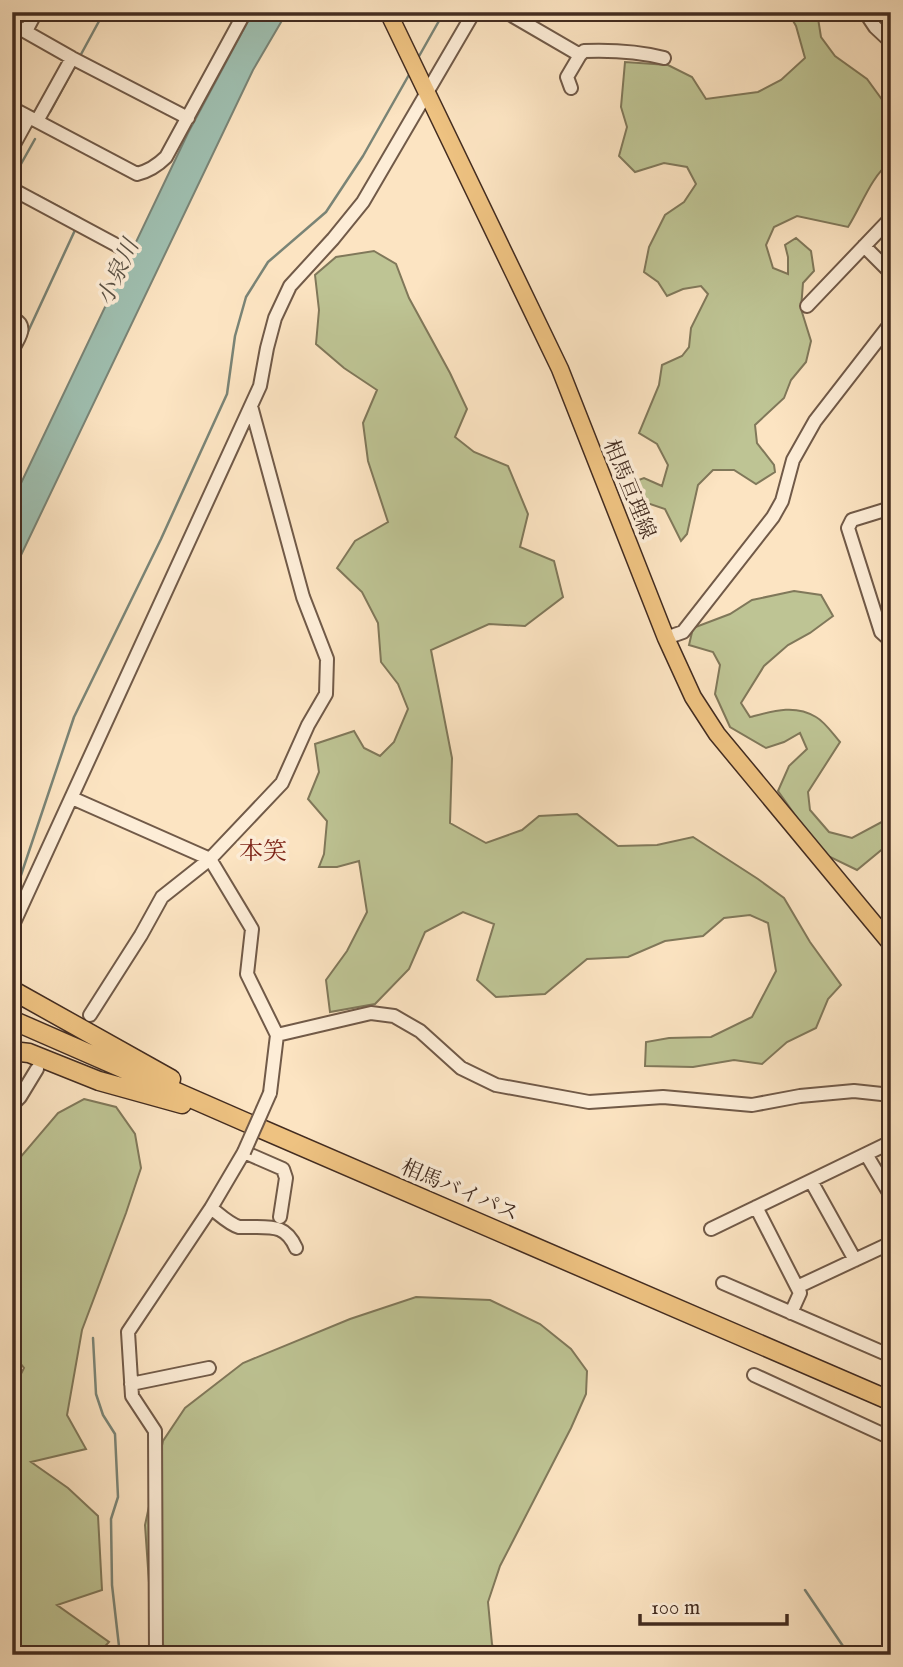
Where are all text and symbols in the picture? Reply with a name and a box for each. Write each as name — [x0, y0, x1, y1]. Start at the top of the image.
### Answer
water label: 小泉川 — [91, 233, 147, 310]
street label: 相馬亘理線 — [596, 436, 661, 543]
district label: 本笑 — [239, 837, 287, 868]
street label: 相馬バイパス — [396, 1154, 522, 1228]
scale bar — [640, 1583, 788, 1627]
text: 100 m — [651, 1595, 700, 1622]

